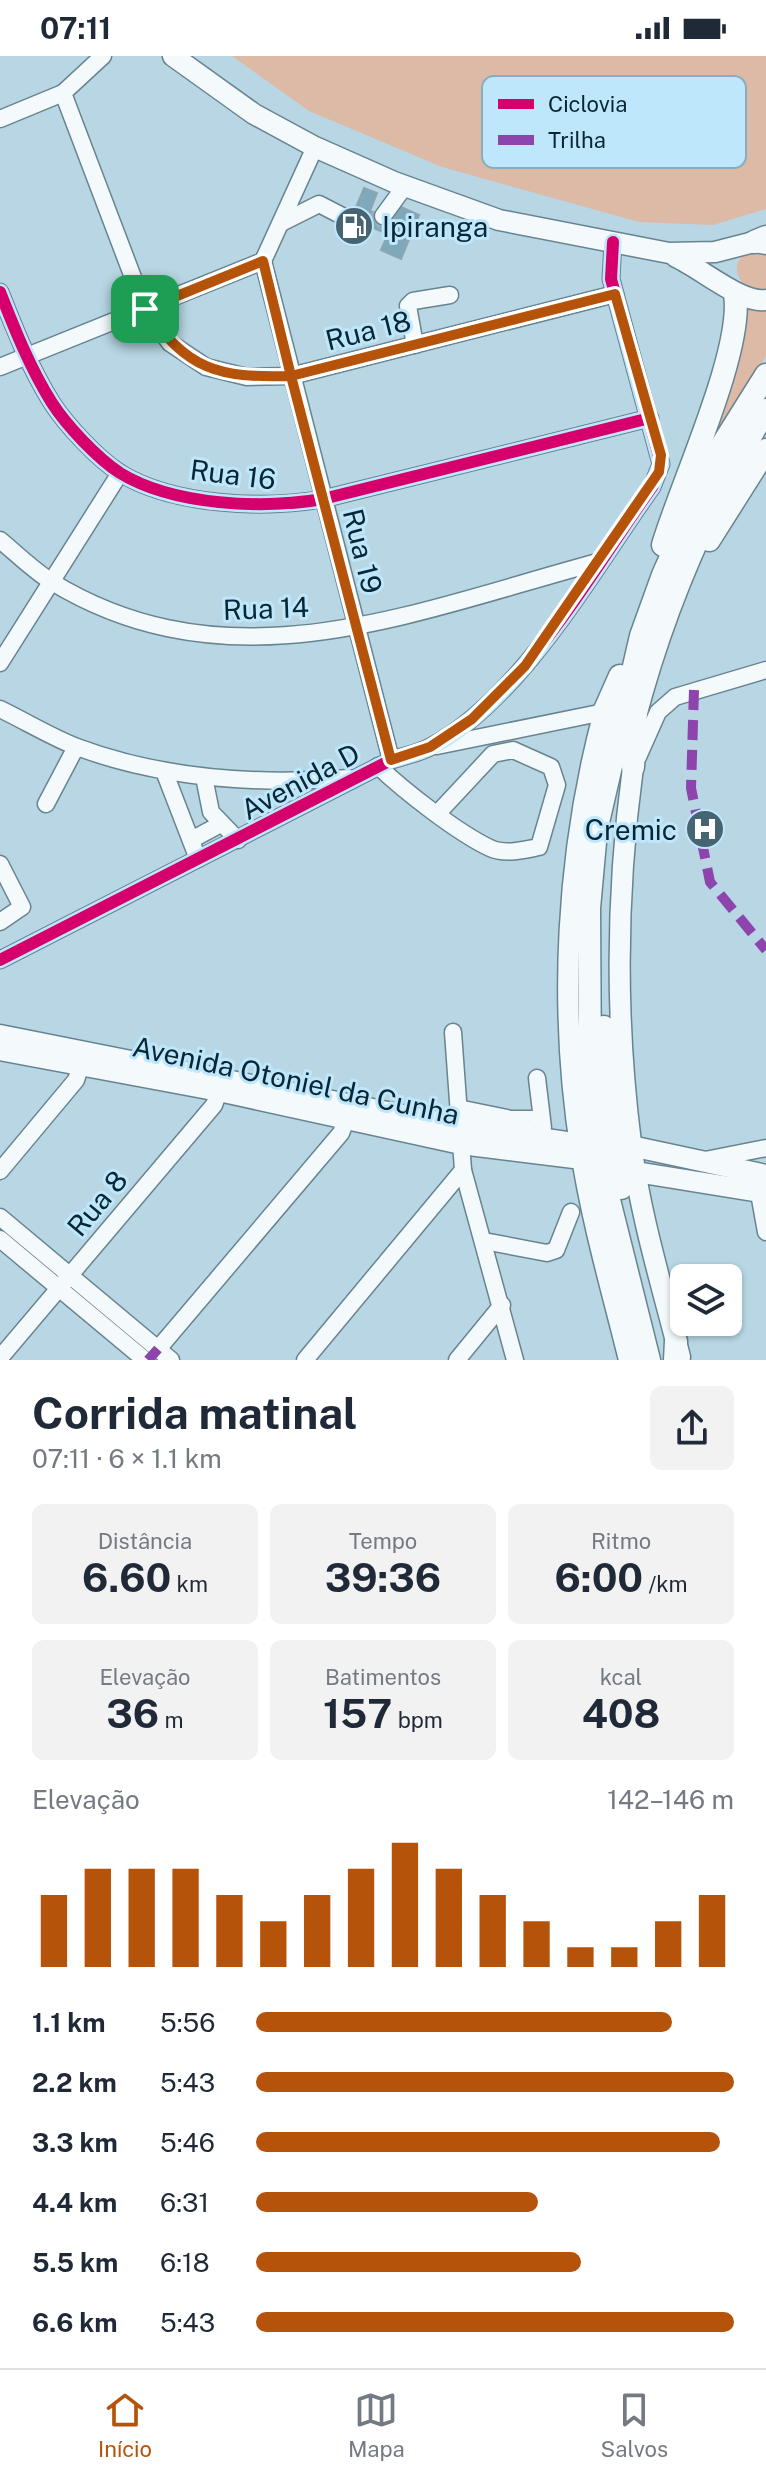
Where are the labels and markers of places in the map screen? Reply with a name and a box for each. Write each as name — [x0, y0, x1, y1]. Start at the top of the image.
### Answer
fuel station icon: Ipiranga — [333, 205, 375, 247]
place label: Ipiranga — [382, 210, 488, 243]
pin — [111, 275, 179, 343]
hospital icon: Cremic — [684, 808, 726, 850]
place label: Cremic — [585, 813, 677, 846]

